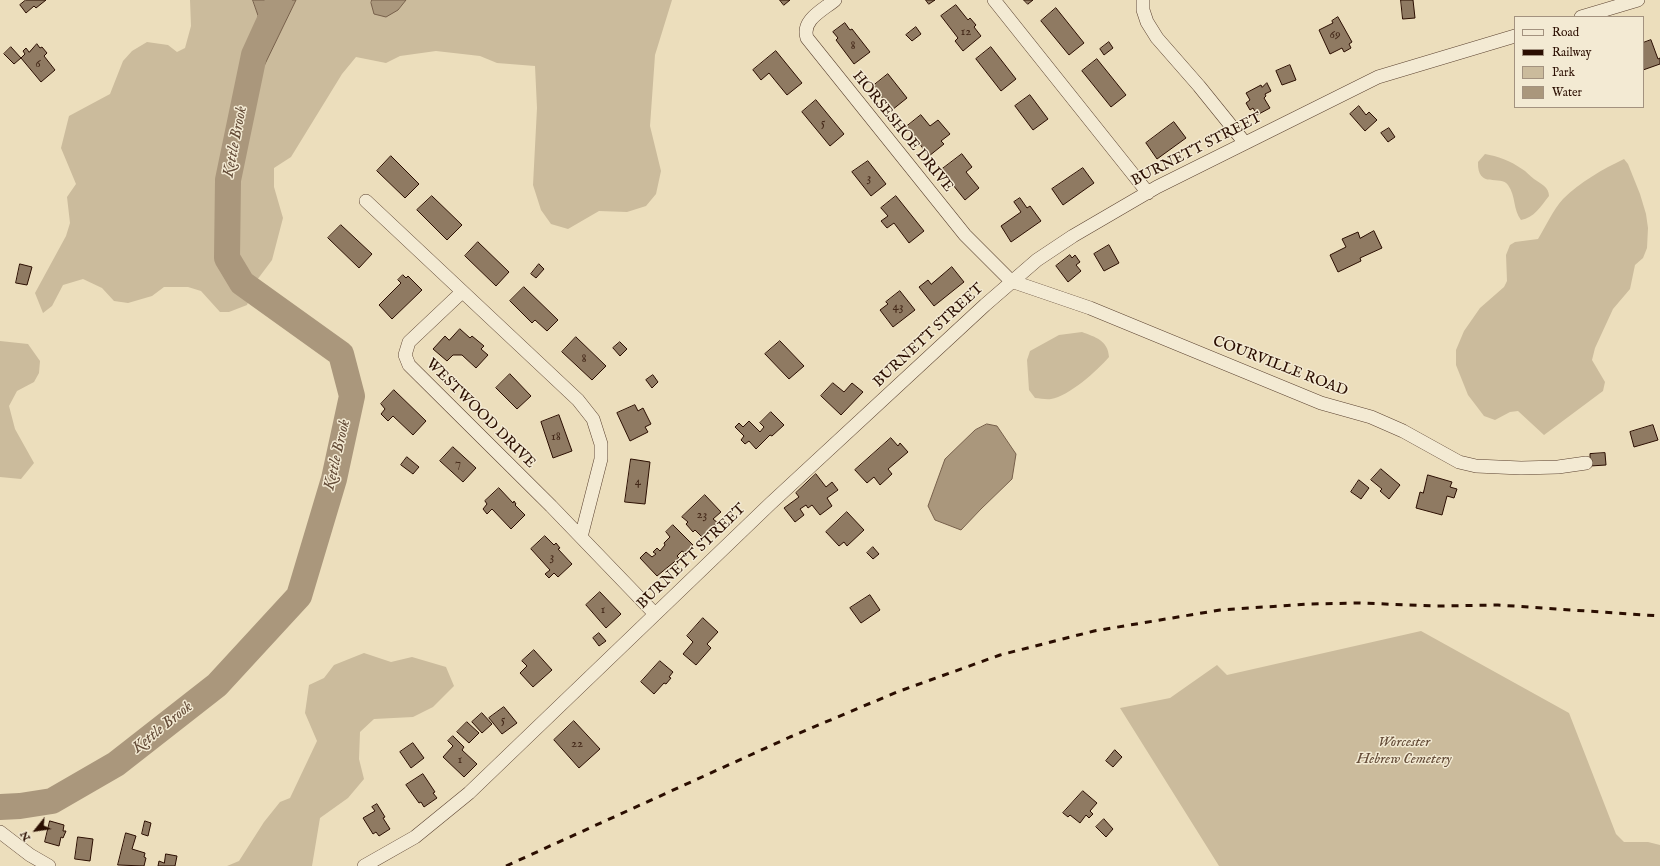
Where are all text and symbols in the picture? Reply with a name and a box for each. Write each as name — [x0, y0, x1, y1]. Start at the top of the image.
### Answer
legend — [1514, 16, 1644, 108]
house number: 12 — [961, 24, 971, 40]
text: Road — [1552, 25, 1579, 40]
house number: 69 — [1329, 27, 1341, 43]
house number: 8 — [850, 38, 856, 54]
text: Railway — [1552, 45, 1591, 60]
house number: 6 — [35, 56, 41, 72]
text: Park — [1552, 65, 1575, 80]
street label: HORSESHOE DRIVE — [848, 68, 956, 196]
text: Water — [1552, 85, 1582, 100]
water label: Kettle Brook — [220, 105, 252, 179]
street label: BURNETT STREET — [1129, 109, 1265, 191]
house number: 5 — [821, 115, 825, 131]
house number: 3 — [867, 170, 871, 186]
street label: BURNETT STREET — [870, 280, 988, 392]
house number: 43 — [892, 299, 904, 315]
street label: COURVILLE ROAD — [1210, 333, 1350, 401]
house number: 8 — [581, 351, 587, 367]
street label: WESTWOOD DRIVE — [421, 355, 539, 473]
water label: Kettle Brook — [321, 418, 355, 492]
house number: 18 — [551, 429, 561, 445]
house number: 7 — [455, 456, 461, 472]
house number: 4 — [635, 474, 641, 490]
street label: BURNETT STREET — [634, 500, 750, 614]
house number: 23 — [697, 507, 707, 523]
house number: 3 — [550, 549, 554, 565]
house number: 1 — [601, 602, 605, 618]
water label: Kettle Brook — [129, 698, 197, 758]
house number: 5 — [501, 712, 505, 728]
park label: Worcester Hebrew Cemetery — [1356, 734, 1452, 769]
house number: 22 — [571, 736, 583, 752]
house number: 1 — [458, 752, 462, 768]
north arrow — [16, 810, 56, 850]
text: N — [17, 828, 34, 844]

